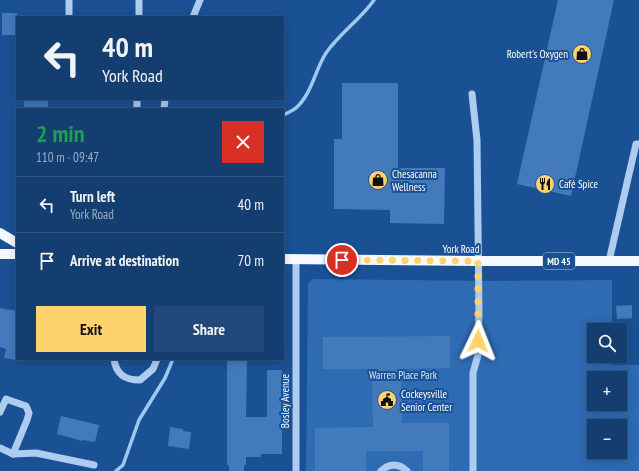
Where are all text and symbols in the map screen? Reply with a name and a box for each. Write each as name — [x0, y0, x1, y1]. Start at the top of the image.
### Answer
text: 40 m — [102, 28, 153, 65]
icon: left — [36, 32, 88, 84]
shop icon: Robert's Oxygen — [571, 43, 593, 65]
place label: Robert's Oxygen — [507, 47, 568, 61]
text: York Road — [102, 64, 163, 87]
text: 2 min — [36, 118, 84, 149]
button: close — [222, 121, 264, 163]
text: 110 m · 09:47 — [36, 149, 99, 166]
place label: Chesacanna Wellness — [392, 167, 437, 194]
shop icon: Chesacanna Wellness — [367, 169, 389, 191]
restaurant icon: Café Spice — [534, 173, 556, 195]
place label: Café Spice — [559, 177, 599, 191]
text: Turn left — [70, 187, 115, 206]
icon: left — [36, 194, 58, 216]
text: 40 m — [238, 195, 264, 214]
text: York Road — [70, 206, 114, 223]
street label: York Road — [442, 242, 480, 256]
pin — [325, 243, 359, 277]
icon: arrive — [331, 249, 353, 271]
icon: arrive — [36, 250, 58, 272]
text: Arrive at destination — [70, 251, 179, 270]
text: 70 m — [238, 251, 264, 270]
road number: MD 45 — [543, 253, 575, 269]
button: Exit — [36, 306, 146, 352]
button: Share — [154, 306, 264, 352]
position arrow — [457, 320, 499, 362]
map controls — [587, 323, 627, 459]
button: search — [587, 323, 627, 363]
park label: Warren Place Park — [369, 368, 438, 382]
button: + — [587, 371, 627, 411]
street label: Bosley Avenue — [278, 373, 292, 428]
place label: Cockeysville Senior Center — [401, 387, 452, 414]
public building icon: Cockeysville Senior Center — [376, 389, 398, 411]
button: − — [587, 419, 627, 459]

